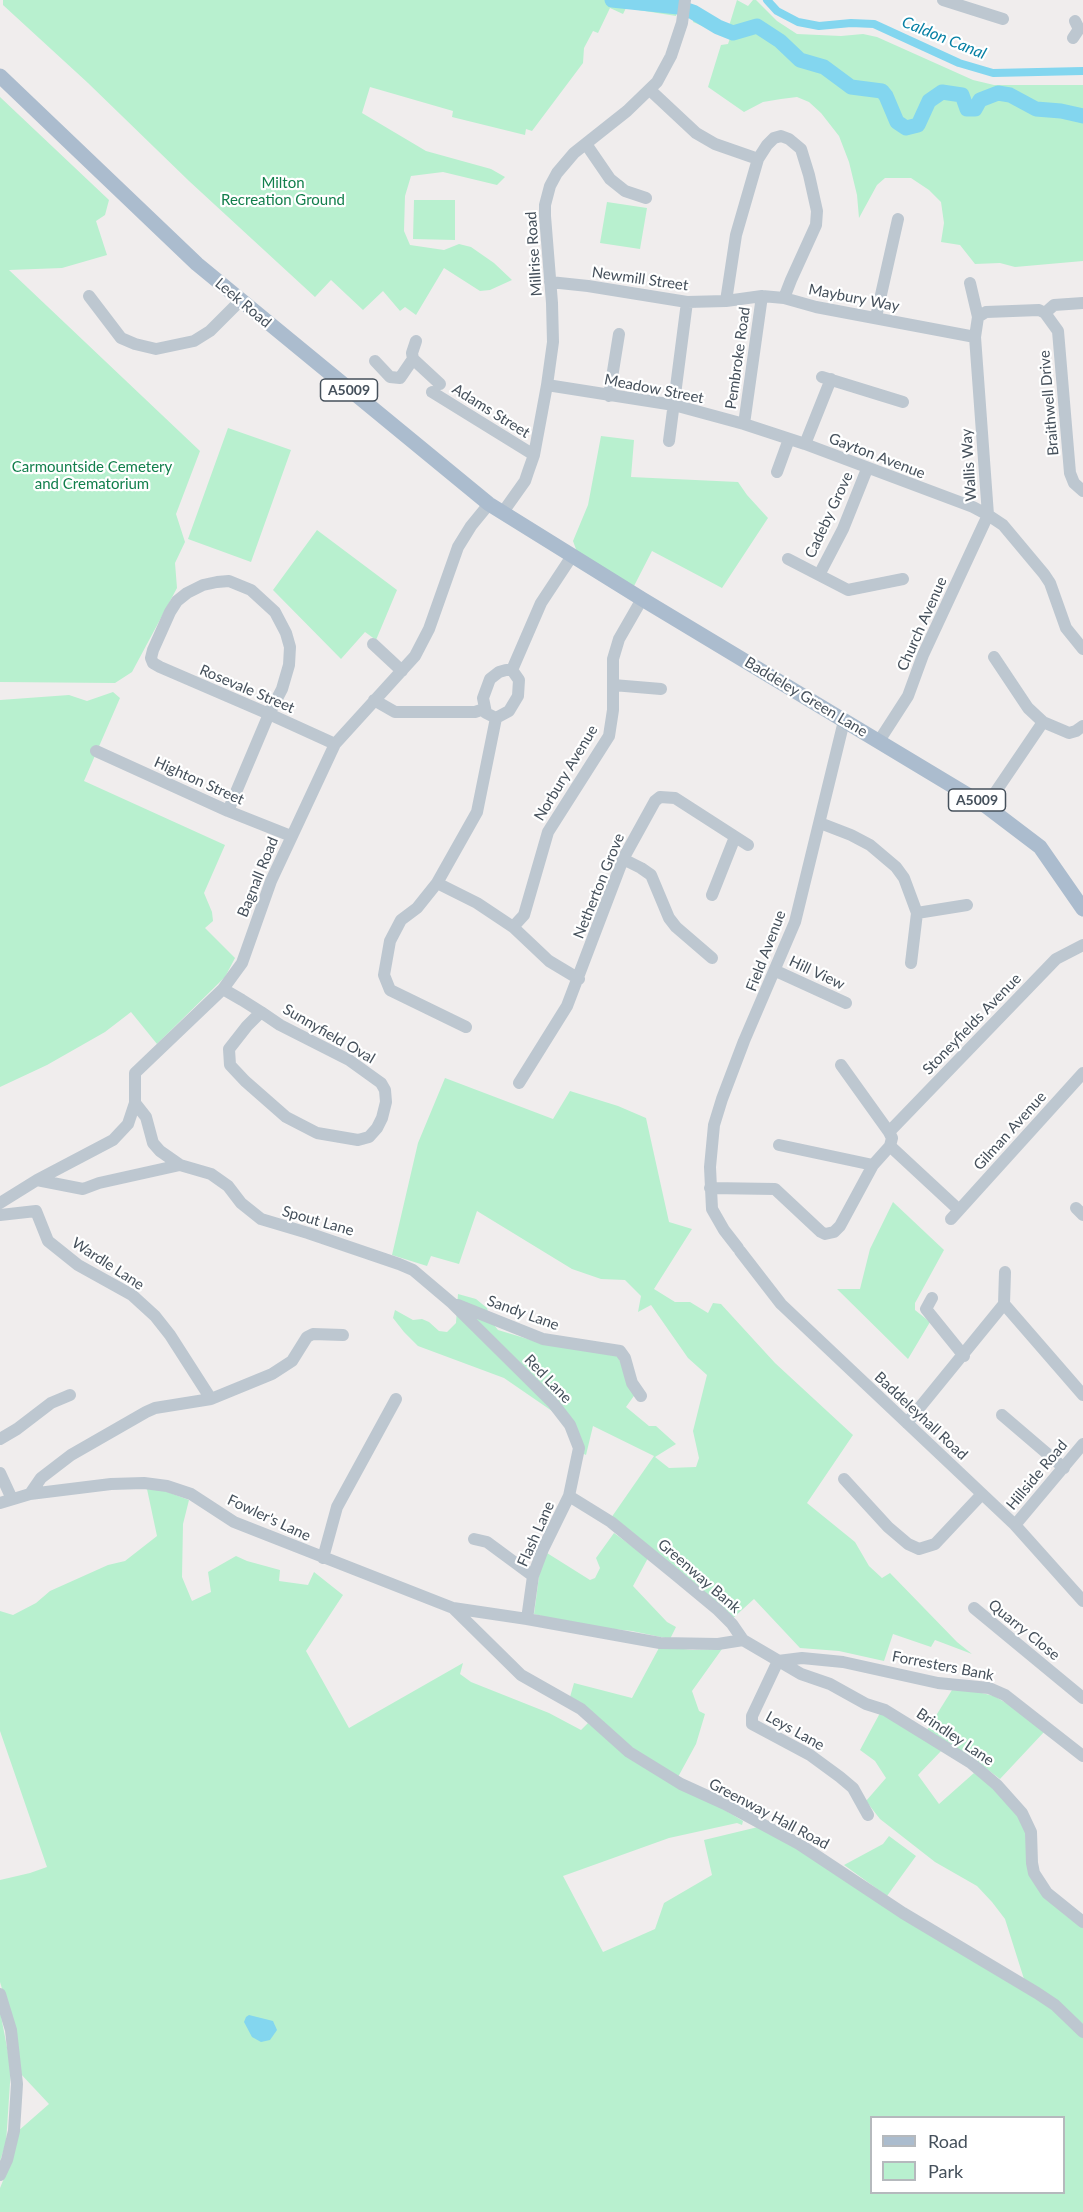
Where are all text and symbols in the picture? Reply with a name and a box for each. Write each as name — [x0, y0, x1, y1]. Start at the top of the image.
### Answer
water label: Caldon Canal — [899, 12, 989, 64]
park label: Milton Recreation Ground — [221, 174, 345, 209]
street label: Millrise Road — [522, 211, 546, 297]
street label: Newmill Street — [591, 263, 689, 295]
street label: Leek Road — [211, 274, 275, 332]
street label: Maybury Way — [807, 280, 901, 316]
street label: Pembroke Road — [722, 306, 754, 410]
street label: Braithwell Drive — [1035, 349, 1063, 457]
street label: Meadow Street — [603, 371, 705, 407]
road number: A5009 — [320, 379, 378, 401]
street label: Adams Street — [449, 380, 533, 442]
street label: Wallis Way — [957, 428, 981, 502]
street label: Gayton Avenue — [826, 429, 928, 483]
park label: Carmountside Cemetery and Crematorium — [12, 458, 172, 493]
street label: Cadeby Grove — [801, 469, 857, 561]
street label: Church Avenue — [893, 574, 951, 674]
street label: Baddeley Green Lane — [741, 653, 871, 741]
street label: Rosevale Street — [197, 661, 297, 717]
street label: Norbury Avenue — [530, 722, 602, 824]
street label: Highton Street — [151, 753, 247, 809]
road number: A5009 — [948, 789, 1006, 811]
street label: Netherton Grove — [570, 831, 628, 941]
street label: Bagnall Road — [234, 834, 282, 920]
street label: Field Avenue — [742, 908, 790, 994]
street label: Hill View — [786, 952, 848, 994]
street label: Stoneyfields Avenue — [919, 970, 1025, 1078]
street label: Sunnyfield Oval — [280, 1000, 378, 1068]
street label: Gilman Avenue — [970, 1088, 1050, 1174]
street label: Spout Lane — [280, 1202, 356, 1240]
street label: Wardle Lane — [69, 1234, 147, 1294]
street label: Sandy Lane — [485, 1292, 561, 1334]
street label: Red Lane — [521, 1351, 575, 1407]
street label: Baddeleyhall Road — [871, 1368, 971, 1464]
street label: Hillside Road — [1003, 1436, 1071, 1514]
street label: Fowler's Lane — [225, 1491, 313, 1545]
street label: Flash Lane — [514, 1499, 558, 1569]
street label: Greenway Bank — [654, 1535, 744, 1617]
street label: Quarry Close — [985, 1596, 1063, 1664]
street label: Forresters Bank — [891, 1647, 995, 1685]
street label: Brindley Lane — [913, 1704, 997, 1770]
street label: Leys Lane — [763, 1708, 827, 1754]
street label: Greenway Hall Road — [706, 1775, 832, 1853]
legend — [870, 2116, 1065, 2194]
text: Road — [928, 2130, 968, 2152]
text: Park — [928, 2160, 963, 2182]

